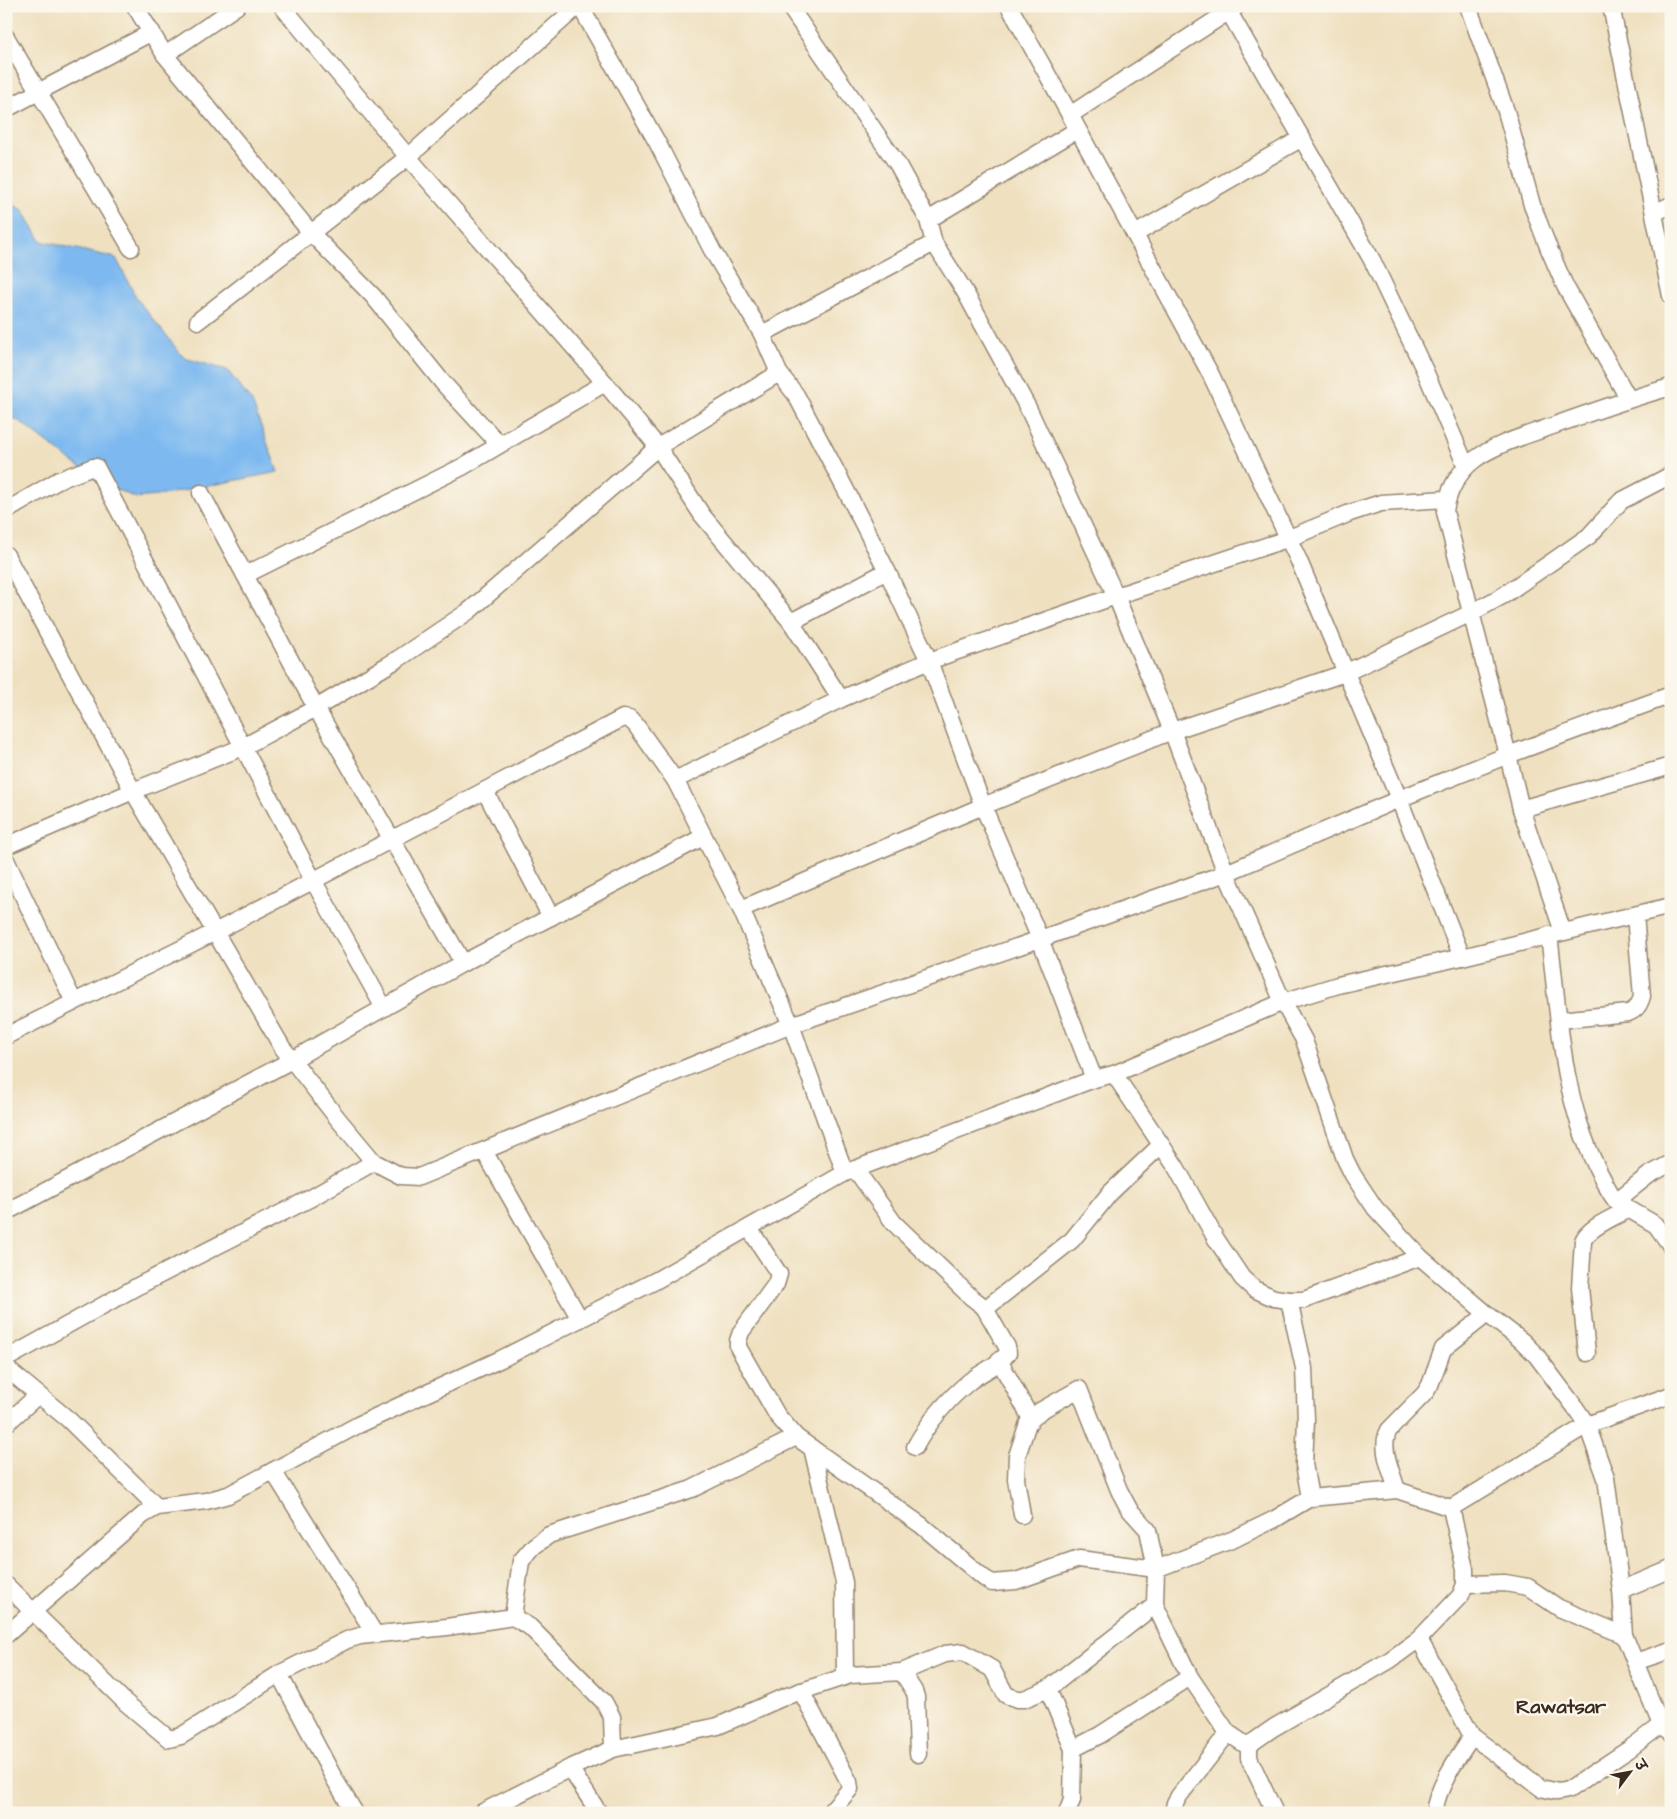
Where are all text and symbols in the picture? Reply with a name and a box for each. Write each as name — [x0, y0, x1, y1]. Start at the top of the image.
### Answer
district label: Rawatsar — [1516, 1693, 1607, 1721]
north arrow — [1604, 1746, 1654, 1796]
text: उ — [1628, 1755, 1652, 1776]

